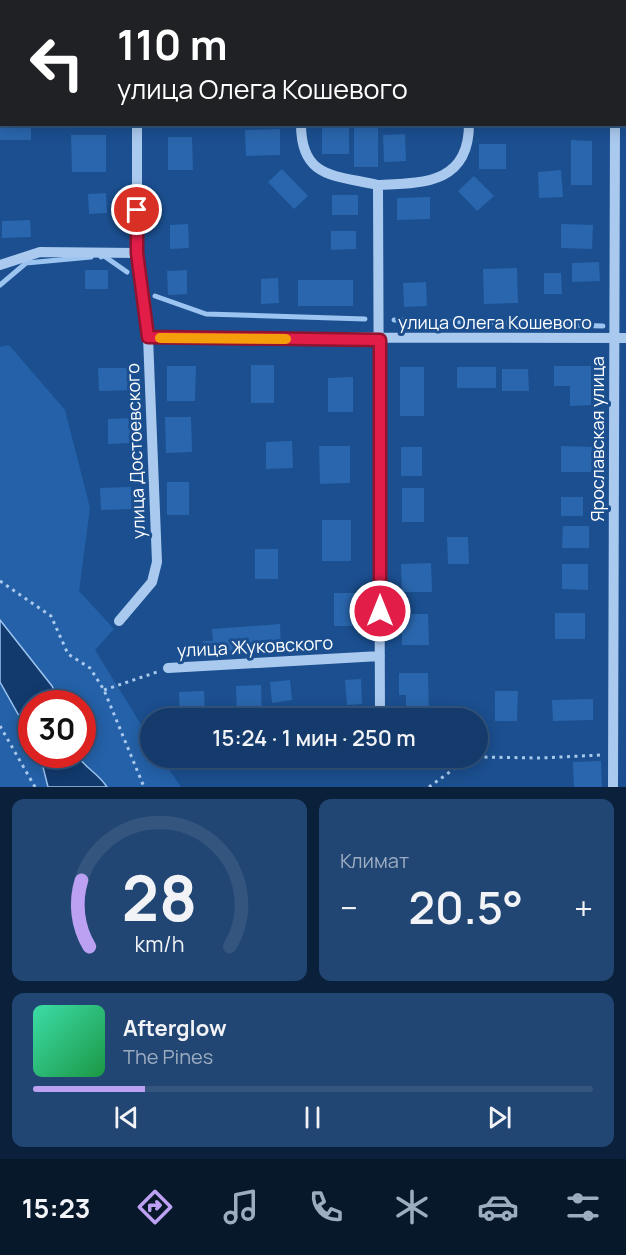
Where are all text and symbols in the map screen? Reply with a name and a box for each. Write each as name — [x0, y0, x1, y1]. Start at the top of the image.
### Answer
text: 110 m — [117, 15, 228, 73]
icon: left — [18, 24, 96, 102]
text: улица Олега Кошевого — [117, 70, 408, 107]
pin — [111, 184, 162, 235]
icon: arrive — [120, 193, 153, 226]
street label: улица Олега Кошевого — [398, 310, 592, 334]
street label: Ярославская улица — [585, 356, 609, 522]
street label: улица Достоевского — [120, 363, 150, 539]
position arrow — [348, 579, 412, 643]
street label: улица Жуковского — [176, 630, 334, 662]
speed limit sign: 30 — [18, 690, 96, 768]
text: 15:24 · 1 мин · 250 m — [212, 723, 416, 753]
text: Климат — [340, 847, 409, 874]
text: 28 — [122, 854, 197, 940]
text: 20.5° — [409, 876, 523, 938]
text: − — [340, 885, 358, 930]
text: + — [574, 885, 593, 930]
text: km/h — [135, 929, 184, 958]
text: Afterglow — [123, 1013, 227, 1043]
text: The Pines — [123, 1043, 213, 1070]
icon: previous — [110, 1101, 143, 1134]
icon: pause — [296, 1101, 329, 1134]
icon: next — [483, 1101, 516, 1134]
icon: directions — [134, 1186, 176, 1228]
icon: music — [220, 1186, 262, 1228]
icon: phone — [305, 1186, 347, 1228]
icon: climate — [391, 1186, 433, 1228]
icon: car — [477, 1186, 519, 1228]
icon: filters — [562, 1186, 604, 1228]
text: 15:23 — [22, 1189, 90, 1226]

